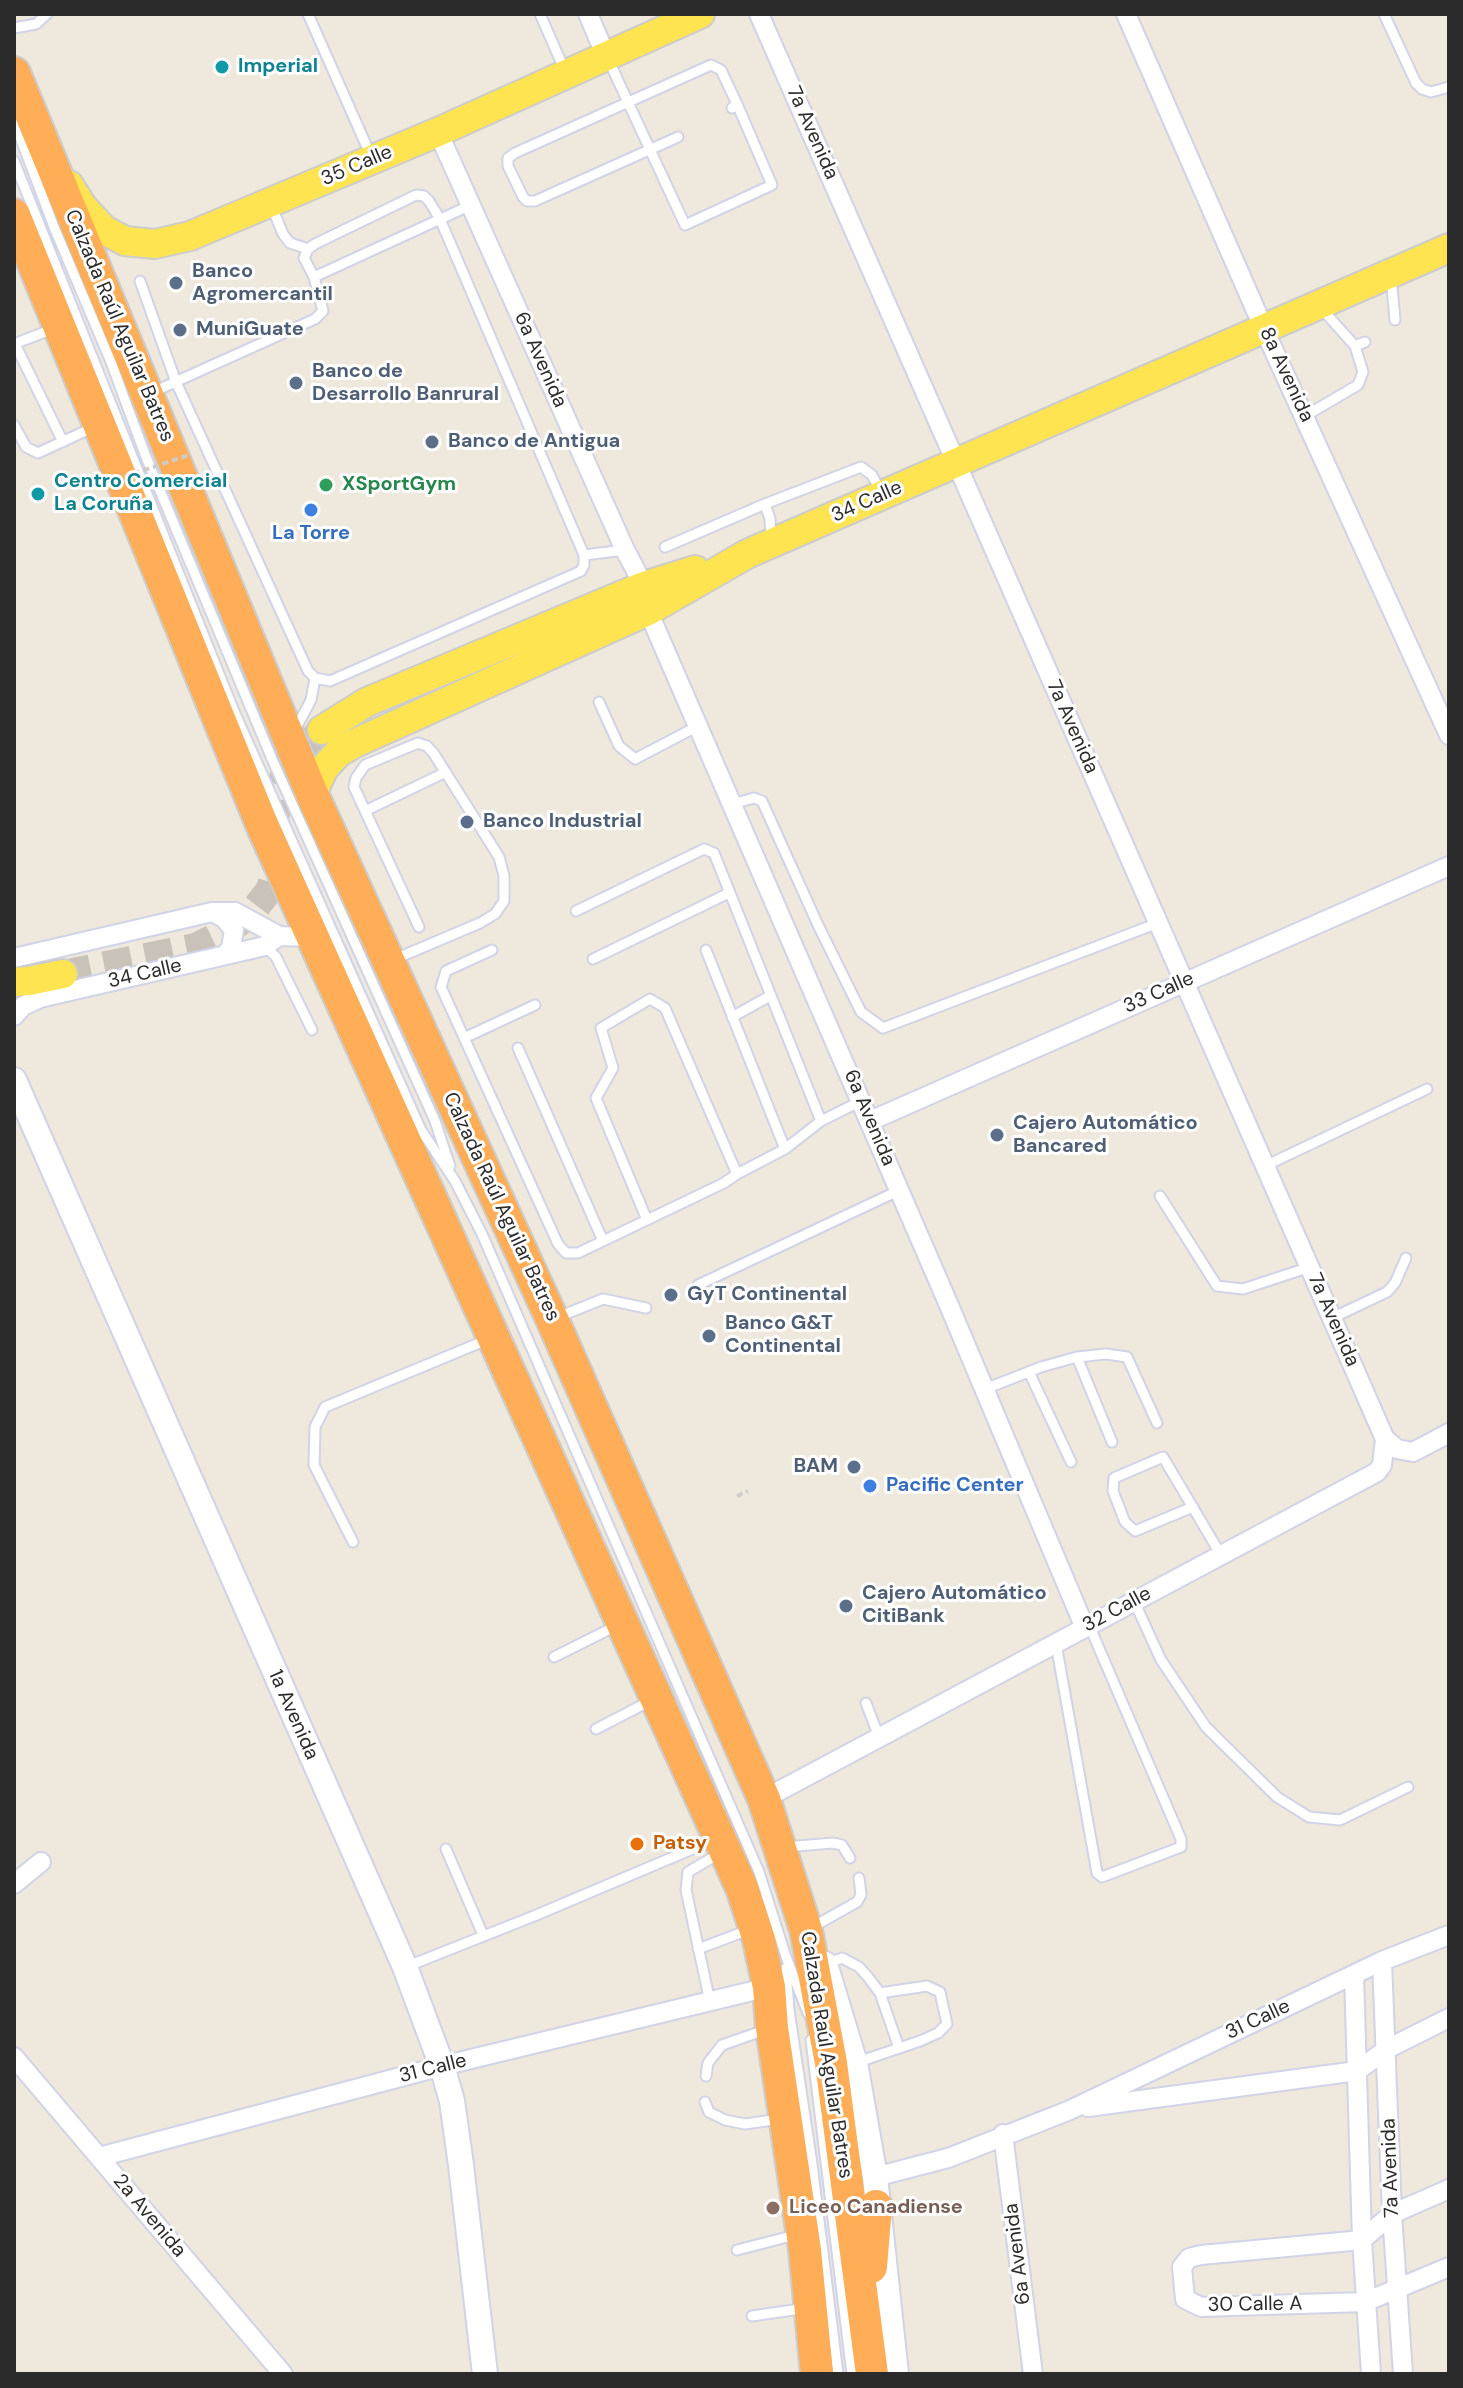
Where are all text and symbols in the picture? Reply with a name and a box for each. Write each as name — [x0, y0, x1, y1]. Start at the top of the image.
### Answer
place label: Imperial — [238, 55, 318, 79]
marker: Imperial — [213, 58, 231, 76]
street label: 7a Avenida — [781, 83, 843, 183]
street label: 35 Calle — [318, 140, 396, 192]
street label: Calzada Raúl Aguilar Batres — [59, 206, 179, 446]
place label: Banco Agromercantil — [192, 260, 333, 307]
marker: Banco Agromercantil — [167, 274, 185, 292]
street label: 6a Avenida — [508, 308, 572, 412]
place label: MuniGuate — [196, 318, 304, 342]
marker: MuniGuate — [171, 321, 189, 339]
street label: 8a Avenida — [1254, 324, 1318, 426]
place label: Banco de Desarrollo Banrural — [312, 360, 499, 407]
marker: Banco de Desarrollo Banrural — [287, 374, 305, 392]
place label: Banco de Antigua — [448, 430, 620, 454]
marker: Banco de Antigua — [423, 433, 441, 451]
place label: Centro Comercial La Coruña — [54, 470, 227, 517]
place label: XSportGym — [342, 473, 456, 497]
marker: XSportGym — [317, 476, 335, 494]
street label: 34 Calle — [828, 476, 906, 528]
marker: Centro Comercial La Coruña — [29, 485, 47, 503]
marker: La Torre — [302, 501, 320, 519]
place label: La Torre — [272, 522, 350, 546]
street label: 7a Avenida — [1041, 677, 1103, 777]
place label: Banco Industrial — [483, 810, 642, 834]
marker: Banco Industrial — [458, 813, 476, 831]
street label: 34 Calle — [106, 954, 184, 994]
street label: 33 Calle — [1120, 967, 1198, 1019]
street label: 6a Avenida — [838, 1066, 900, 1170]
street label: Calzada Raúl Aguilar Batres — [437, 1089, 565, 1325]
place label: Cajero Automático Bancared — [1013, 1112, 1198, 1159]
marker: Cajero Automático Bancared — [988, 1126, 1006, 1144]
street label: 7a Avenida — [1302, 1270, 1364, 1370]
place label: GyT Continental — [687, 1283, 847, 1307]
marker: GyT Continental — [662, 1286, 680, 1304]
place label: Banco G&T Continental — [725, 1312, 841, 1359]
marker: Banco G&T Continental — [700, 1327, 718, 1345]
place label: BAM — [793, 1455, 838, 1479]
marker: BAM — [845, 1458, 863, 1476]
place label: Pacific Center — [886, 1474, 1024, 1498]
marker: Pacific Center — [861, 1477, 879, 1495]
place label: Cajero Automático CitiBank — [862, 1582, 1047, 1629]
street label: 32 Calle — [1079, 1582, 1155, 1638]
marker: Cajero Automático CitiBank — [837, 1597, 855, 1615]
street label: 1a Avenida — [263, 1666, 323, 1764]
place label: Patsy — [653, 1832, 707, 1856]
marker: Patsy — [628, 1835, 646, 1853]
street label: Calzada Raúl Aguilar Batres — [795, 1930, 857, 2180]
street label: 31 Calle — [1222, 1995, 1294, 2045]
street label: 31 Calle — [397, 2049, 469, 2089]
street label: 7a Avenida — [1377, 2118, 1405, 2218]
street label: 2a Avenida — [107, 2170, 191, 2262]
place label: Liceo Canadiense — [789, 2196, 963, 2220]
marker: Liceo Canadiense — [764, 2199, 782, 2217]
street label: 6a Avenida — [1000, 2202, 1036, 2306]
street label: 30 Calle A — [1207, 2292, 1303, 2318]

